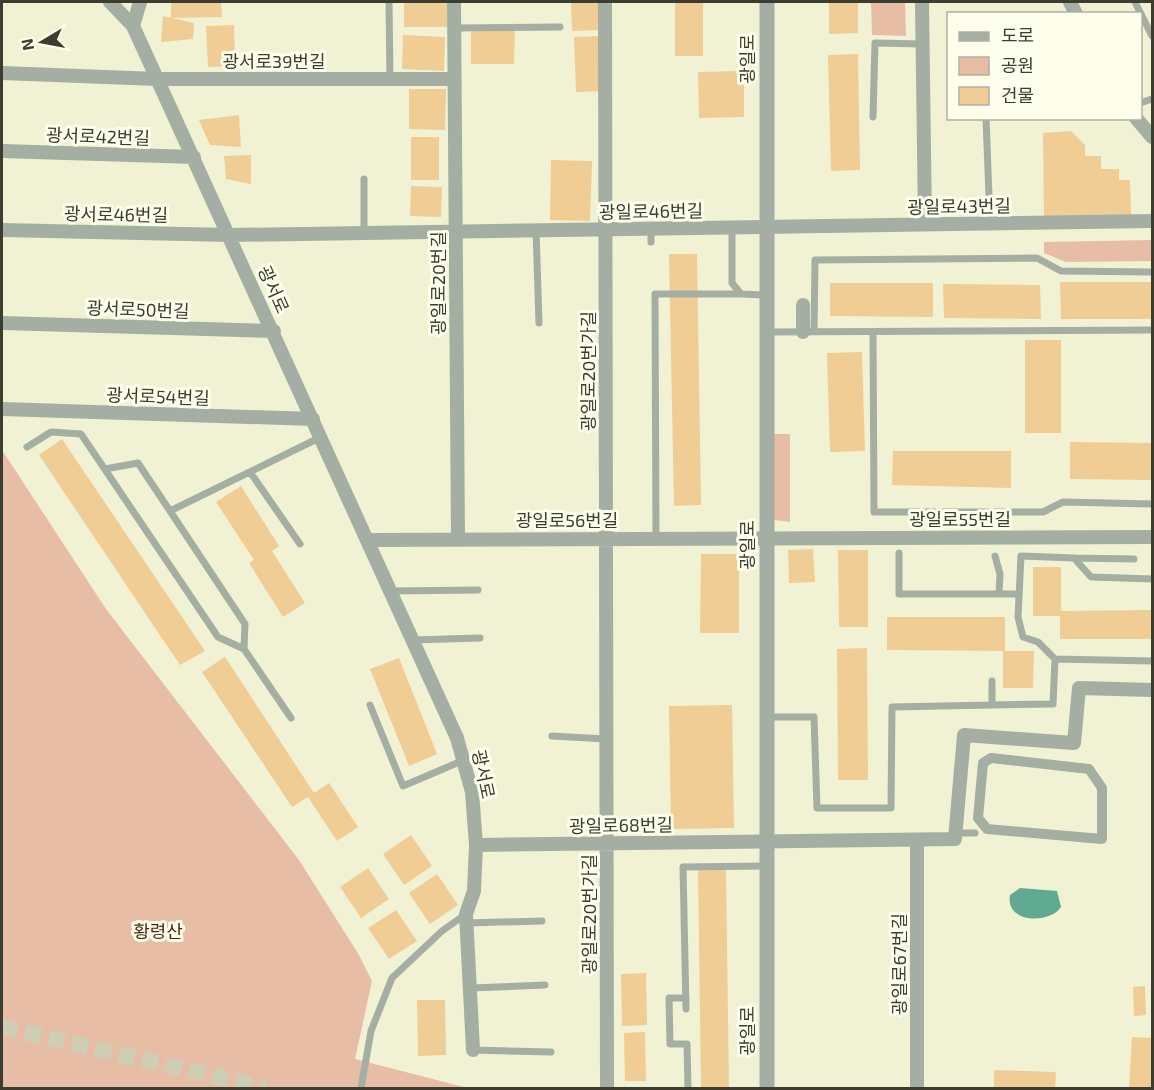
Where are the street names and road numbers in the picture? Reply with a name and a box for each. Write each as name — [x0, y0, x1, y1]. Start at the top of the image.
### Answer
street label: 광일로 — [736, 34, 758, 84]
street label: 광서로39번길 — [222, 50, 326, 72]
street label: 광서로42번길 — [46, 123, 150, 149]
street label: 광일로43번길 — [907, 194, 1011, 218]
street label: 광일로46번길 — [599, 199, 703, 223]
street label: 광서로46번길 — [64, 202, 168, 226]
street label: 광일로20번길 — [427, 231, 449, 335]
street label: 광서로 — [254, 262, 294, 316]
street label: 광서로50번길 — [86, 296, 190, 322]
street label: 광일로20번가길 — [577, 311, 599, 431]
street label: 광서로54번길 — [106, 383, 210, 409]
street label: 광일로55번길 — [909, 508, 1011, 530]
street label: 광일로56번길 — [516, 509, 618, 531]
street label: 광일로 — [736, 520, 758, 570]
street label: 광서로 — [468, 747, 500, 801]
street label: 광일로68번길 — [569, 813, 673, 837]
street label: 광일로20번가길 — [578, 854, 600, 974]
street label: 광일로67번길 — [888, 913, 910, 1015]
street label: 광일로 — [736, 1006, 758, 1056]

